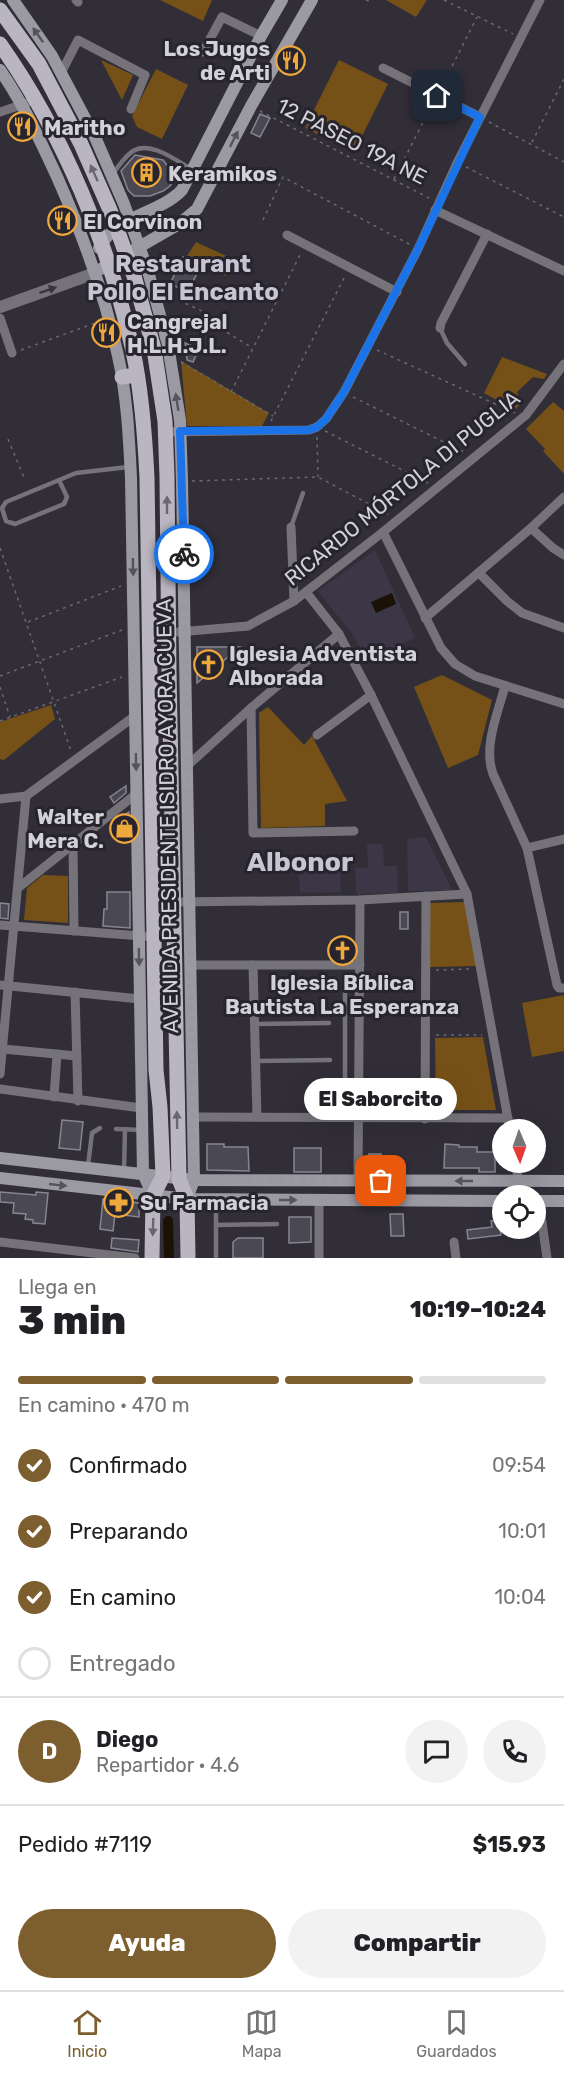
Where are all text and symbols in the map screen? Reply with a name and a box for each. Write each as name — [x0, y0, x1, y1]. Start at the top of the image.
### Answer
one-way arrow — [32, 28, 44, 44]
place label: Los Jugos de Arti — [163, 36, 270, 85]
restaurant icon: Los Jugos de Arti — [275, 44, 307, 76]
pin — [411, 70, 462, 121]
icon: home — [420, 79, 453, 112]
street label: 12 PASEO 19A NE — [273, 92, 431, 190]
restaurant icon: Maritho — [7, 111, 39, 143]
place label: Maritho — [44, 115, 126, 140]
one-way arrow — [230, 131, 239, 148]
building icon: Keramikos — [131, 157, 163, 189]
place label: Keramikos — [168, 161, 277, 186]
one-way arrow — [89, 164, 98, 182]
restaurant icon: El Corvinon — [46, 205, 78, 237]
place label: El Corvinon — [83, 209, 202, 234]
district label: Restaurant Pollo El Encanto — [87, 250, 279, 306]
one-way arrow — [39, 285, 57, 295]
place label: Cangrejal H.L.H.J.L. — [127, 309, 228, 358]
restaurant icon: Cangrejal H.L.H.J.L. — [90, 317, 122, 349]
street label: RICARDO MÓRTOLA DI PUGLIA — [279, 385, 525, 591]
one-way arrow — [172, 392, 181, 411]
one-way arrow — [162, 496, 172, 515]
courier — [154, 524, 214, 584]
icon: bike — [168, 538, 201, 571]
one-way arrow — [128, 558, 138, 577]
street label: AVENIDA PRESIDENTE ISIDRO AYORA CUEVA — [151, 598, 183, 1034]
place label: Iglesia Adventista Alborada — [229, 641, 417, 690]
church icon: Iglesia Adventista Alborada — [192, 649, 224, 681]
one-way arrow — [131, 753, 141, 772]
place label: Walter Mera C. — [27, 804, 104, 853]
shop icon: Walter Mera C. — [109, 812, 141, 844]
district label: Albonor — [247, 846, 353, 878]
church icon: Iglesia Bíblica Bautista La Esperanza — [326, 935, 358, 967]
one-way arrow — [134, 948, 144, 967]
place label: Iglesia Bíblica Bautista La Esperanza — [225, 970, 459, 1019]
callout: El Saborcito — [304, 1079, 458, 1121]
text: El Saborcito — [318, 1087, 443, 1111]
one-way arrow — [172, 1111, 182, 1130]
north arrow — [492, 1119, 546, 1173]
map controls — [492, 1119, 546, 1239]
pin — [355, 1155, 406, 1206]
icon: bag — [364, 1164, 397, 1197]
one-way arrow — [454, 1176, 473, 1186]
one-way arrow — [49, 1180, 68, 1190]
button: locate — [492, 1185, 546, 1239]
pharmacy icon: Su Farmacia — [103, 1186, 135, 1218]
place label: Su Farmacia — [140, 1190, 269, 1215]
one-way arrow — [278, 1195, 297, 1205]
one-way arrow — [148, 1217, 158, 1236]
text: Llega en — [18, 1275, 97, 1299]
text: 10:19–10:24 — [410, 1296, 546, 1323]
text: 3 min — [18, 1298, 126, 1344]
text: En camino · 470 m — [18, 1393, 190, 1417]
icon: check — [18, 1449, 51, 1482]
text: Confirmado — [69, 1452, 187, 1479]
text: 09:54 — [492, 1453, 546, 1477]
icon: check — [18, 1515, 51, 1548]
text: Preparando — [69, 1518, 188, 1545]
text: 10:01 — [498, 1519, 546, 1543]
icon: check — [18, 1581, 51, 1614]
text: En camino — [69, 1584, 176, 1611]
text: 10:04 — [495, 1585, 546, 1609]
text: Entregado — [69, 1650, 176, 1677]
button: chat — [405, 1720, 468, 1783]
button: phone — [483, 1720, 546, 1783]
text: Diego — [96, 1726, 159, 1753]
text: D — [42, 1738, 57, 1765]
text: Repartidor · 4.6 — [96, 1753, 239, 1777]
text: Pedido #7119 — [18, 1831, 152, 1858]
text: $15.93 — [472, 1831, 546, 1858]
button: Ayuda — [18, 1909, 276, 1978]
button: Compartir — [288, 1909, 546, 1978]
tab: Inicio — [67, 2006, 107, 2061]
tab: Mapa — [242, 2006, 282, 2061]
tab: Guardados — [416, 2006, 497, 2061]

